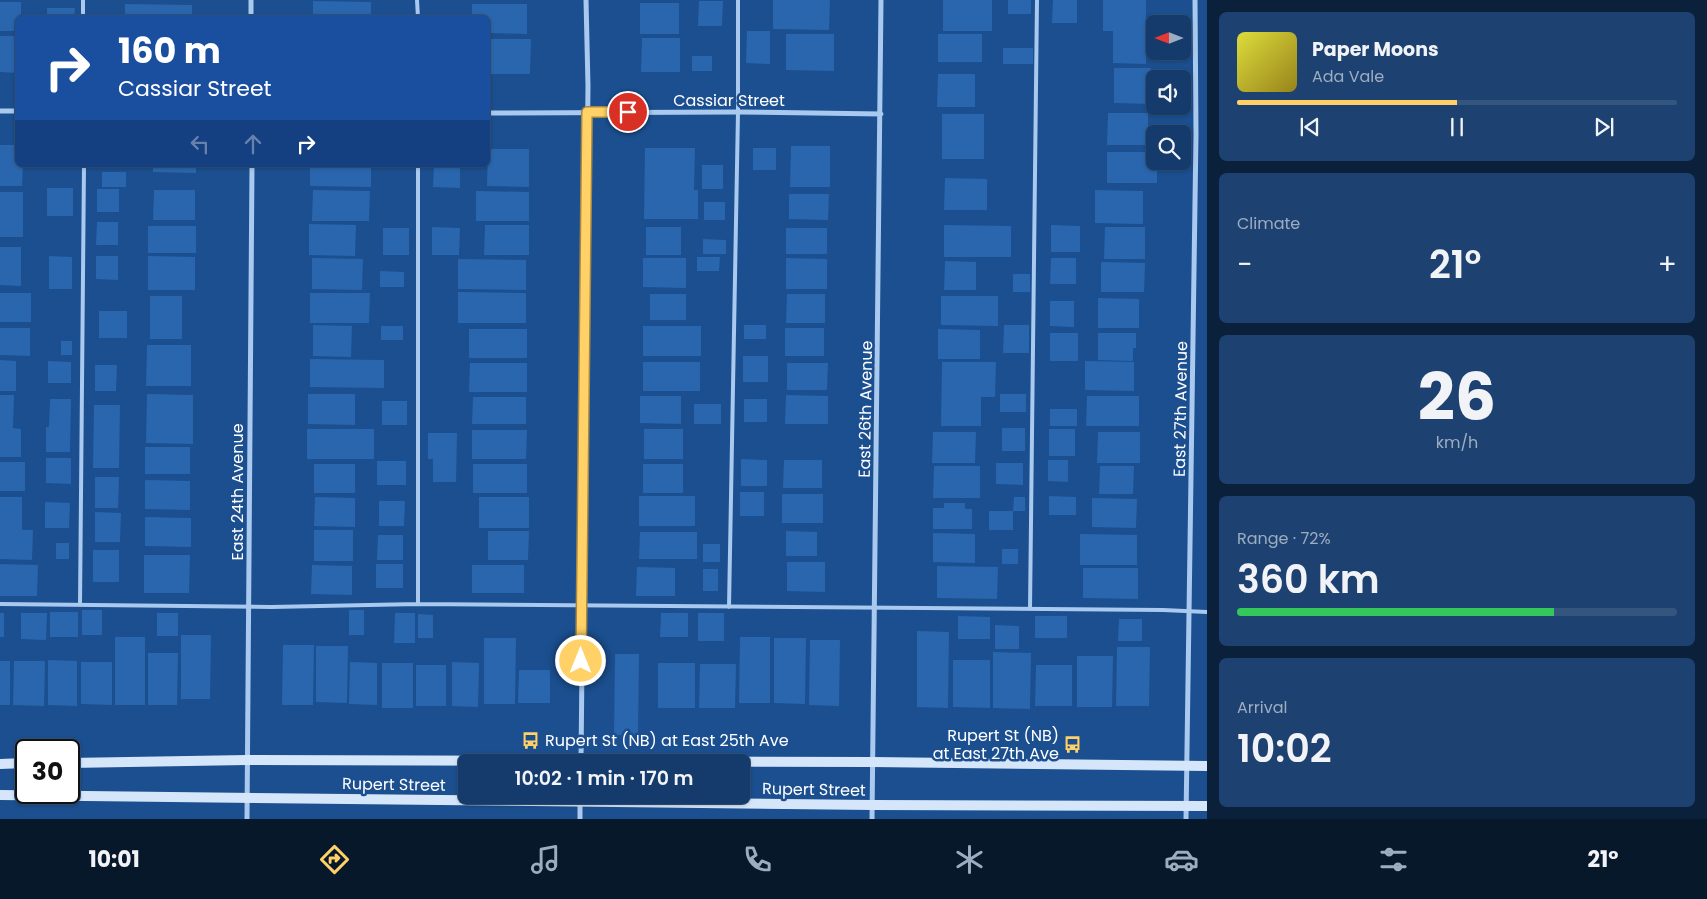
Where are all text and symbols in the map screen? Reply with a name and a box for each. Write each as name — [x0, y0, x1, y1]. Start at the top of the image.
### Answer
north arrow — [1146, 15, 1191, 60]
map controls — [1146, 15, 1191, 170]
text: 160 m — [118, 26, 221, 75]
icon: right — [35, 35, 100, 100]
text: Paper Moons — [1312, 36, 1439, 63]
text: Ada Vale — [1312, 65, 1384, 88]
button: sound — [1146, 70, 1191, 115]
text: Cassiar Street — [118, 73, 272, 104]
street label: Cassiar Street — [673, 89, 785, 112]
pin — [607, 91, 649, 133]
icon: arrive — [614, 98, 642, 126]
icon: previous — [1296, 113, 1324, 141]
icon: pause — [1443, 113, 1471, 141]
icon: next — [1590, 113, 1618, 141]
button: search — [1146, 125, 1191, 170]
icon: left — [186, 130, 214, 158]
icon: ahead — [239, 130, 267, 158]
icon: right — [292, 130, 320, 158]
text: Climate — [1237, 212, 1300, 235]
text: 21° — [1429, 238, 1481, 291]
text: − — [1237, 245, 1252, 284]
text: + — [1658, 245, 1677, 284]
street label: East 26th Avenue — [853, 340, 878, 478]
street label: East 27th Avenue — [1168, 341, 1193, 477]
text: 26 — [1418, 352, 1496, 443]
street label: East 24th Avenue — [226, 423, 249, 561]
text: km/h — [1436, 431, 1478, 454]
text: Range · 72% — [1237, 527, 1331, 550]
text: 360 km — [1237, 553, 1380, 606]
position arrow — [554, 634, 606, 686]
text: Arrival — [1237, 696, 1287, 719]
text: 10:02 — [1237, 722, 1332, 775]
place label: Rupert St (NB) at East 27th Ave — [933, 724, 1059, 765]
place label: Rupert St (NB) at East 25th Ave — [545, 729, 789, 752]
bus stop icon: Rupert St (NB) at East 25th Ave — [521, 730, 541, 750]
bus stop icon: Rupert St (NB) at East 27th Ave — [1063, 734, 1083, 754]
speed limit sign: 30 — [15, 739, 80, 804]
text: 10:02 · 1 min · 170 m — [515, 765, 693, 792]
street label: Rupert Street — [342, 772, 446, 797]
street label: Rupert Street — [762, 777, 866, 802]
icon: directions — [317, 842, 352, 877]
icon: music — [528, 842, 563, 877]
icon: phone — [740, 842, 775, 877]
icon: climate — [952, 842, 987, 877]
icon: car — [1164, 842, 1199, 877]
icon: filters — [1376, 842, 1411, 877]
text: 10:01 — [88, 844, 140, 875]
text: 21° — [1587, 844, 1618, 875]

